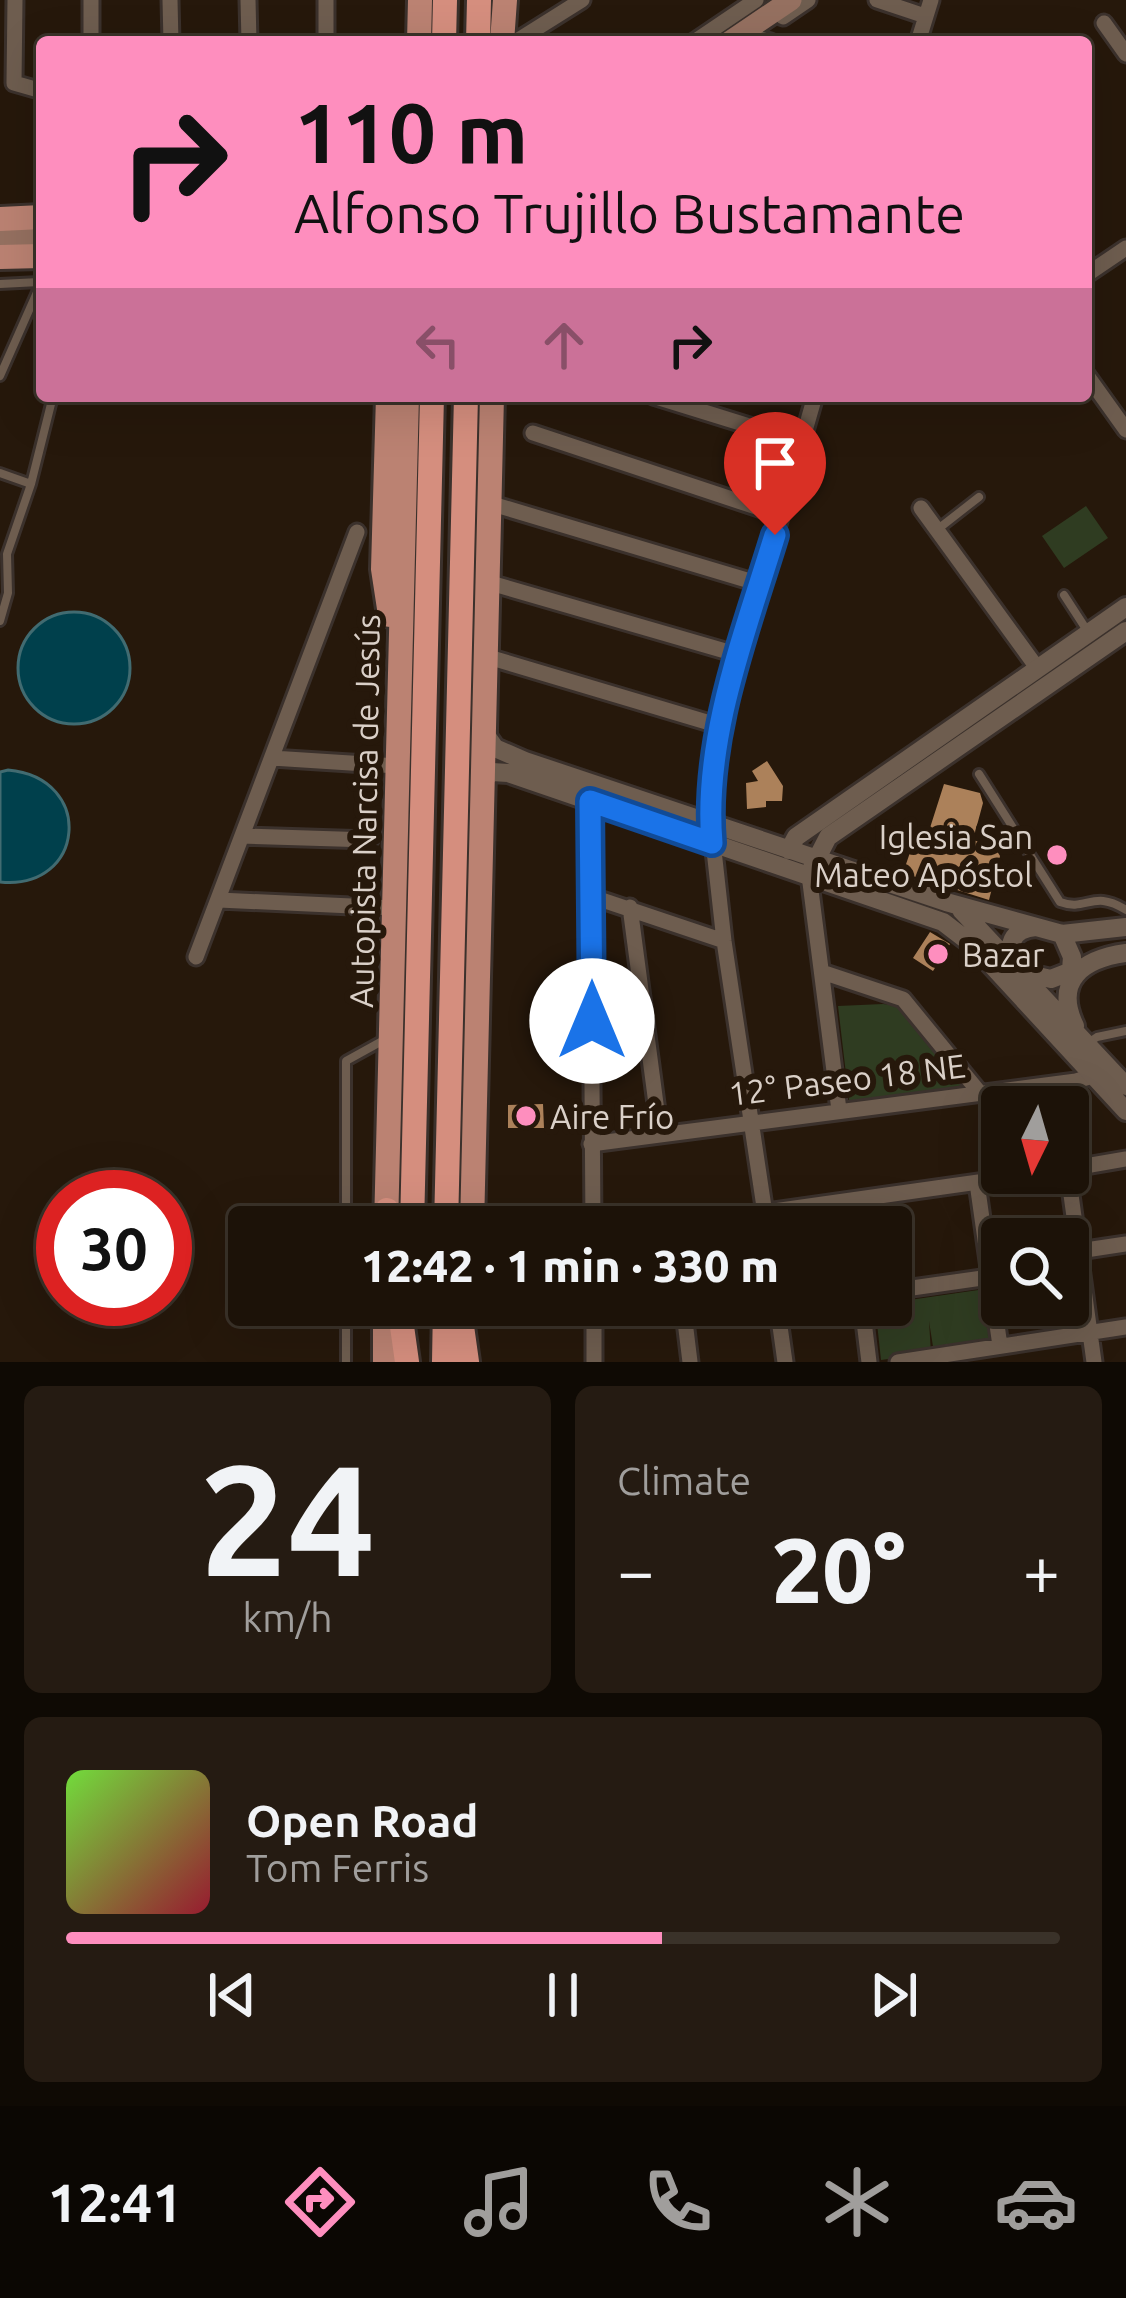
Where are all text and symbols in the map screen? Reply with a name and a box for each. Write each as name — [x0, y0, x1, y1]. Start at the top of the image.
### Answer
icon: right — [96, 84, 252, 240]
text: 110 m — [294, 85, 528, 179]
text: Alfonso Trujillo Bustamante — [294, 183, 965, 243]
icon: left — [405, 312, 471, 378]
icon: ahead — [531, 312, 597, 378]
icon: right — [657, 312, 723, 378]
pin — [724, 412, 826, 535]
icon: arrive — [742, 430, 808, 496]
street label: Autopista Narcisa de Jesús — [342, 614, 386, 1008]
place label: Iglesia San Mateo Apóstol — [814, 818, 1033, 893]
marker: Iglesia San Mateo Apóstol — [1044, 842, 1070, 868]
place label: Bazar — [962, 936, 1045, 973]
marker: Bazar — [925, 941, 951, 967]
position arrow — [529, 958, 655, 1084]
street label: 12° Paseo 18 NE — [727, 1046, 967, 1112]
north arrow — [981, 1086, 1089, 1194]
map controls — [981, 1086, 1089, 1326]
place label: Aire Frío — [550, 1098, 674, 1135]
marker: Aire Frío — [513, 1103, 539, 1129]
speed limit sign: 30 — [36, 1170, 192, 1326]
button: search — [981, 1218, 1089, 1326]
text: 12:42 · 1 min · 330 m — [361, 1240, 779, 1291]
text: 24 — [200, 1431, 375, 1605]
text: Climate — [617, 1459, 751, 1502]
text: 20° — [771, 1519, 906, 1620]
text: − — [617, 1533, 654, 1607]
text: + — [1023, 1533, 1060, 1607]
text: km/h — [242, 1596, 333, 1639]
text: Open Road — [246, 1795, 478, 1846]
text: Tom Ferris — [246, 1846, 429, 1889]
icon: previous — [199, 1962, 265, 2028]
icon: pause — [530, 1962, 596, 2028]
icon: next — [861, 1962, 927, 2028]
icon: directions — [278, 2160, 362, 2244]
icon: music — [457, 2160, 541, 2244]
icon: phone — [636, 2160, 720, 2244]
icon: climate — [815, 2160, 899, 2244]
icon: car — [994, 2160, 1078, 2244]
text: 12:41 — [48, 2172, 183, 2232]

